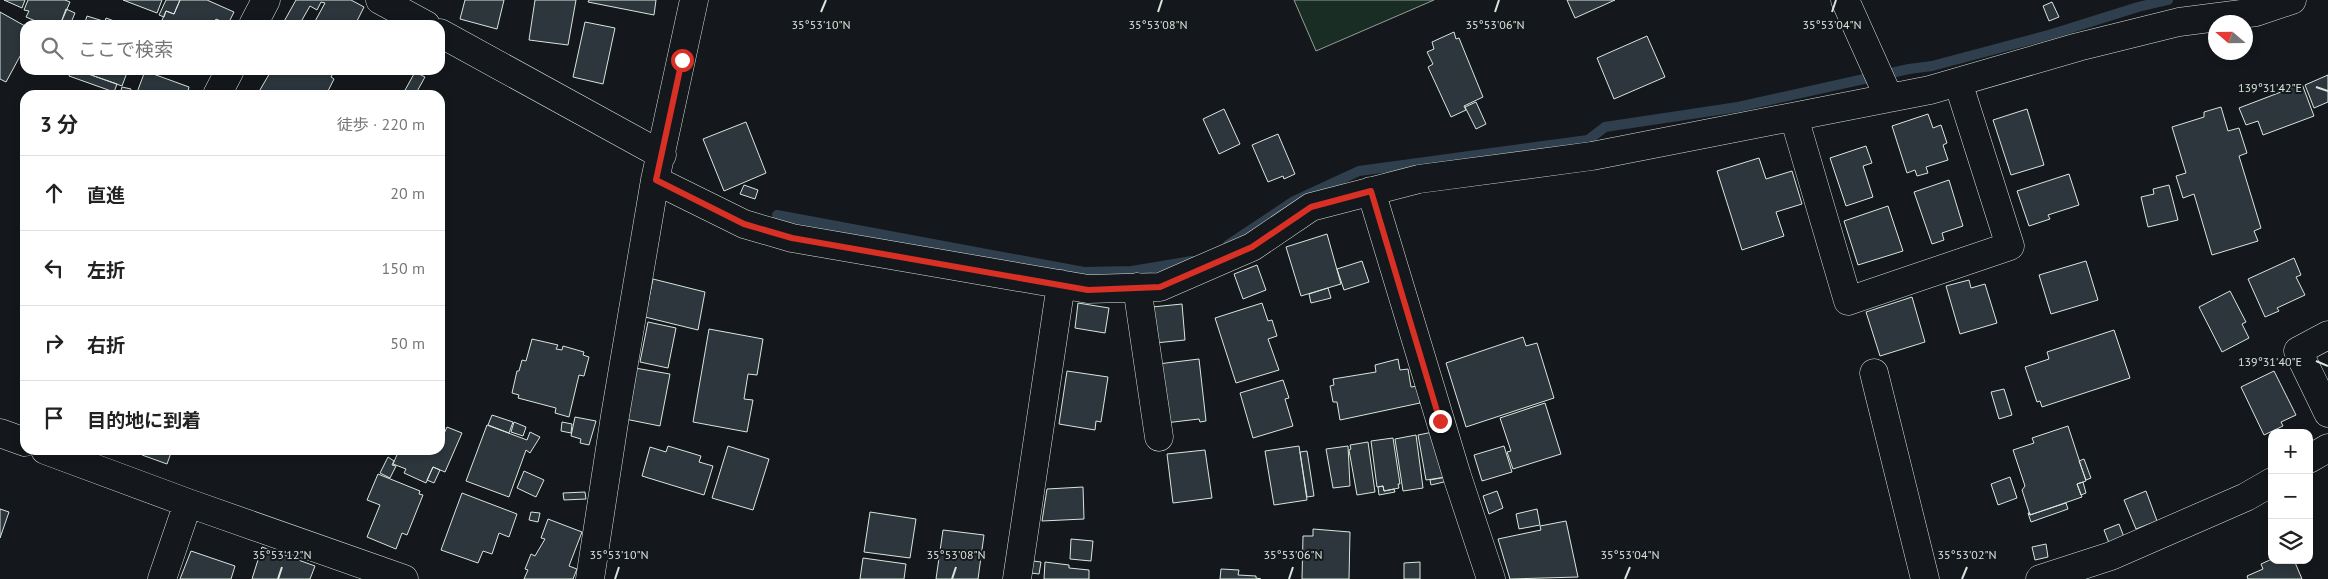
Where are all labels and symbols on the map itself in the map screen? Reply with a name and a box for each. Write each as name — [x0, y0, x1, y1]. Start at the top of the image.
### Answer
north arrow — [2208, 15, 2253, 60]
text: 35°53'10"N — [791, 17, 851, 32]
text: 35°53'08"N — [1128, 17, 1188, 32]
text: 35°53'06"N — [1465, 17, 1525, 32]
text: 35°53'04"N — [1802, 17, 1862, 32]
route start — [671, 49, 694, 72]
text: 139°31'42"E — [2238, 80, 2302, 95]
text: 139°31'40"E — [2238, 354, 2302, 369]
route end — [1429, 410, 1452, 433]
text: 35°53'12"N — [252, 547, 312, 562]
text: 35°53'10"N — [589, 547, 649, 562]
text: 35°53'08"N — [926, 547, 986, 562]
text: 35°53'06"N — [1263, 547, 1323, 562]
text: 35°53'04"N — [1600, 547, 1660, 562]
text: 35°53'02"N — [1937, 547, 1997, 562]

